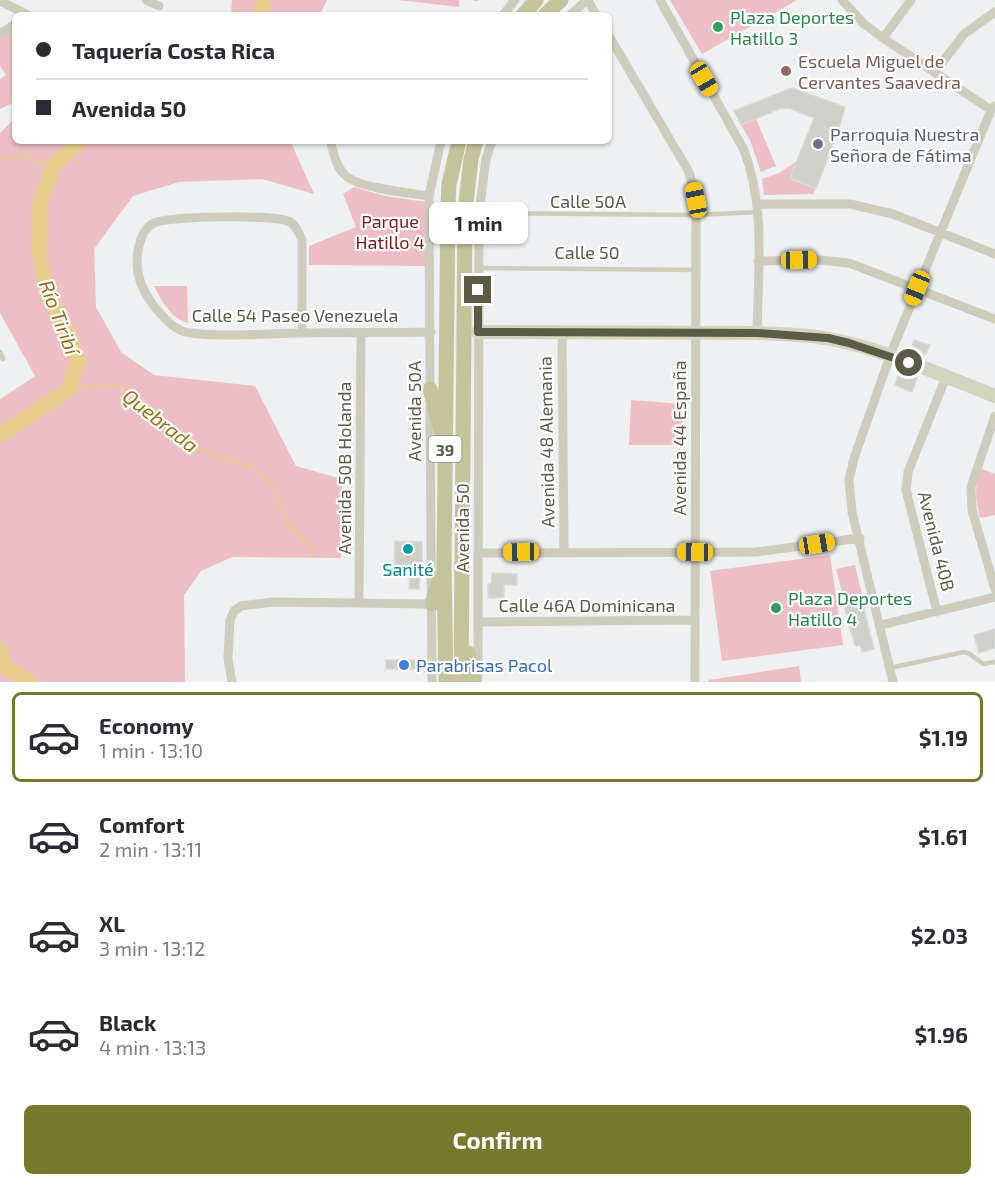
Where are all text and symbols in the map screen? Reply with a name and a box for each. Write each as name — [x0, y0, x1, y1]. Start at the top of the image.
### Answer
place label: Plaza Deportes Hatillo 3 — [730, 6, 854, 49]
marker: Plaza Deportes Hatillo 3 — [711, 20, 725, 34]
text: Taquería Costa Rica — [72, 37, 275, 63]
place label: Escuela Miguel de Cervantes Saavedra — [798, 50, 961, 93]
car — [687, 59, 721, 99]
marker: Escuela Miguel de Cervantes Saavedra — [779, 64, 793, 78]
text: Avenida 50 — [72, 95, 186, 121]
place label: Parroquia Nuestra Señora de Fátima — [830, 123, 979, 166]
marker: Parroquia Nuestra Señora de Fátima — [811, 137, 825, 151]
car — [684, 181, 708, 219]
street label: Calle 50A — [550, 190, 627, 212]
callout: 1 min — [428, 203, 528, 245]
park label: Parque Hatillo 4 — [355, 210, 425, 253]
text: 1 min — [454, 211, 503, 235]
street label: Calle 50 — [554, 241, 620, 263]
car — [781, 251, 817, 269]
car — [902, 268, 932, 308]
water label: Río Tiribí — [35, 276, 86, 360]
route end — [464, 276, 491, 303]
street label: Calle 54 Paseo Venezuela — [192, 304, 398, 326]
route start — [895, 349, 922, 376]
street label: Avenida 48 Alemania — [534, 356, 558, 528]
street label: Avenida 50A — [403, 360, 425, 461]
street label: Avenida 44 España — [668, 360, 690, 516]
street label: Avenida 50B Holanda — [333, 382, 355, 554]
water label: Quebrada — [119, 383, 203, 457]
road number: 39 — [428, 436, 462, 462]
street label: Avenida 50 — [451, 483, 473, 573]
street label: Avenida 40B — [914, 489, 960, 593]
car — [798, 532, 836, 556]
marker: Sanité — [401, 542, 415, 556]
car — [503, 543, 539, 561]
car — [677, 543, 713, 561]
place label: Sanité — [382, 558, 434, 580]
place label: Plaza Deportes Hatillo 4 — [788, 587, 912, 630]
street label: Calle 46A Dominicana — [498, 594, 676, 616]
marker: Plaza Deportes Hatillo 4 — [769, 601, 783, 615]
place label: Parabrisas Pacol — [416, 654, 553, 676]
marker: Parabrisas Pacol — [397, 658, 411, 672]
icon: car — [27, 710, 81, 764]
text: Economy — [99, 712, 194, 738]
text: $1.19 — [919, 724, 968, 750]
text: 1 min · 13:10 — [99, 738, 203, 762]
icon: car — [27, 809, 81, 863]
text: Comfort — [99, 811, 184, 837]
text: $1.61 — [918, 823, 968, 849]
text: 2 min · 13:11 — [99, 837, 202, 861]
icon: car — [27, 908, 81, 962]
text: XL — [99, 910, 125, 936]
text: $2.03 — [911, 922, 968, 948]
text: 3 min · 13:12 — [99, 936, 205, 960]
icon: car — [27, 1007, 81, 1061]
text: Black — [99, 1009, 156, 1035]
text: $1.96 — [914, 1021, 968, 1047]
text: 4 min · 13:13 — [99, 1035, 206, 1059]
button: Confirm — [24, 1105, 971, 1174]

